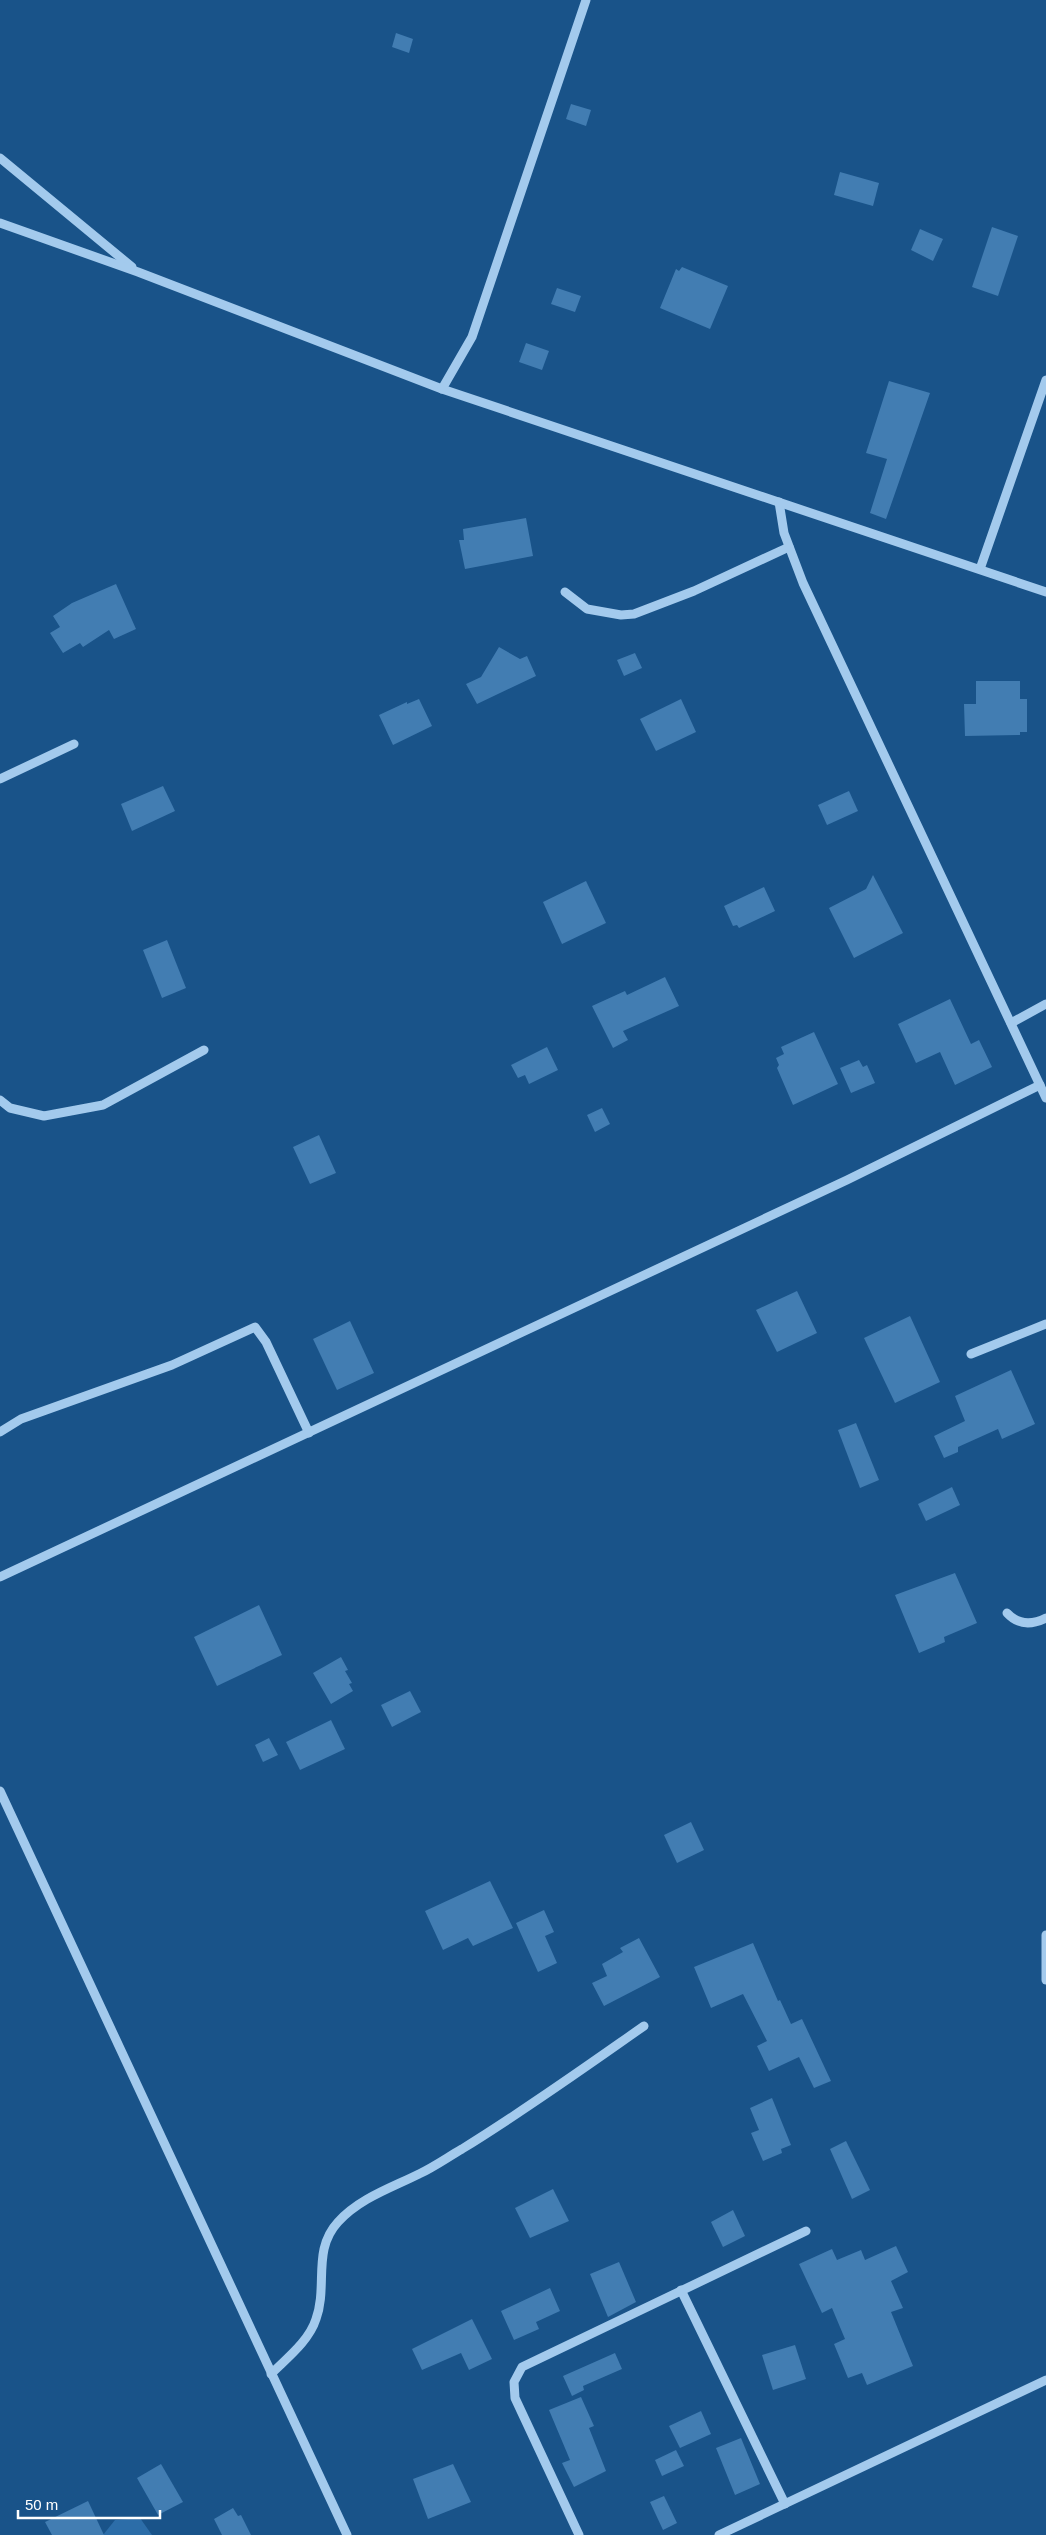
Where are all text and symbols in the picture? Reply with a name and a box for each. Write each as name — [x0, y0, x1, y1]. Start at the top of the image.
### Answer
scale bar — [18, 2488, 160, 2520]
text: 50 m — [25, 2496, 58, 2513]

